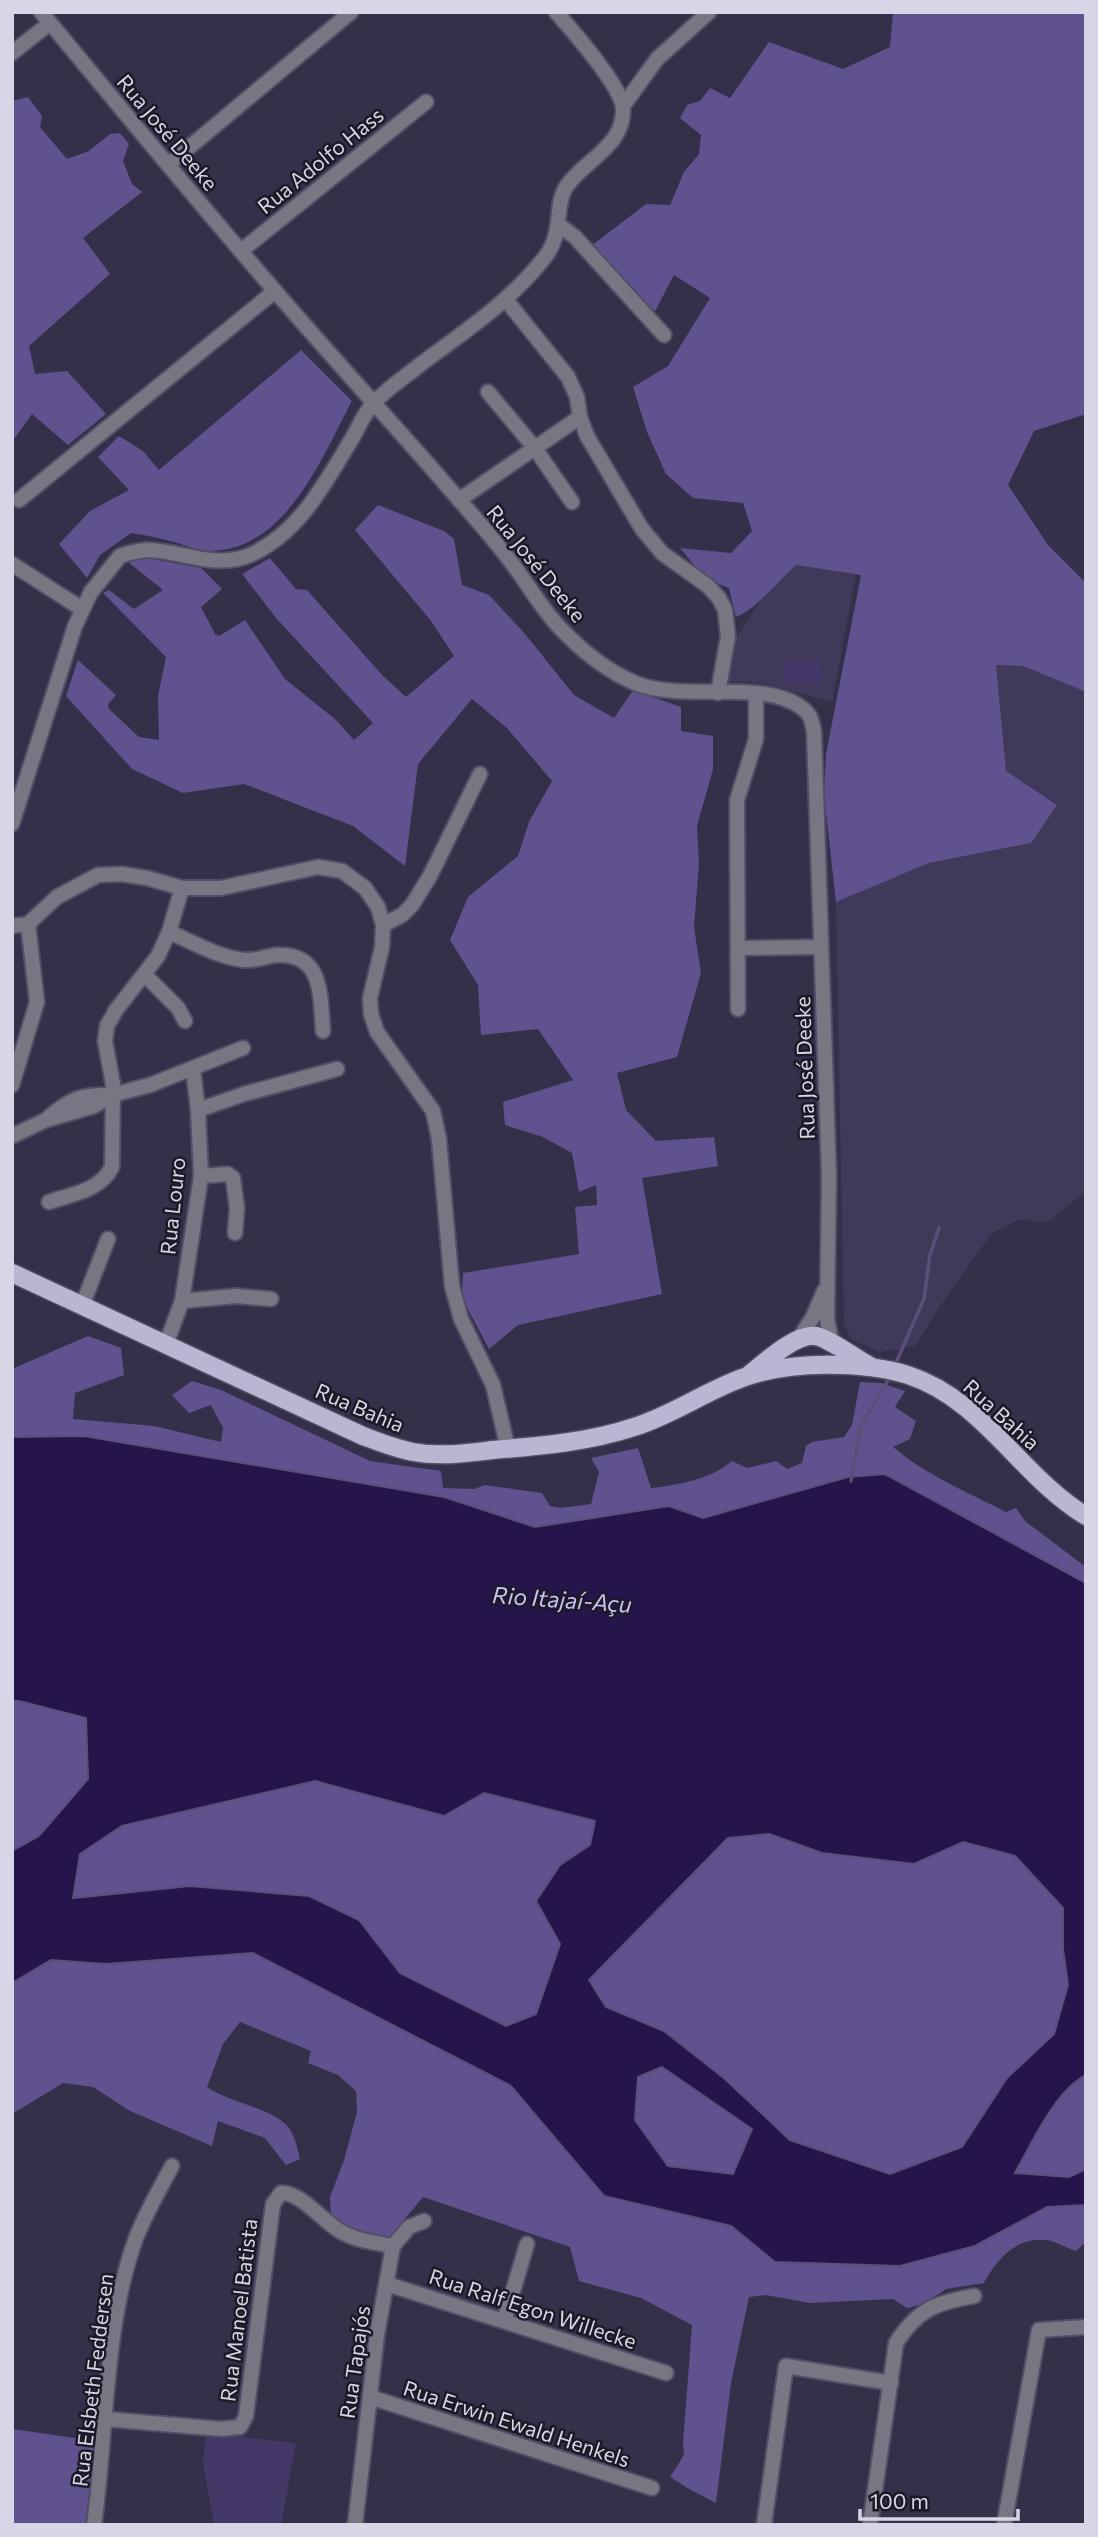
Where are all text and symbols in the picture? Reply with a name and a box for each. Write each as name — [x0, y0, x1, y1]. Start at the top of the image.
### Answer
street label: Rua José Deeke — [112, 69, 224, 195]
street label: Rua Adolfo Hass — [252, 102, 388, 218]
street label: Rua José Deeke — [482, 499, 592, 627]
street label: Rua José Deeke — [789, 996, 819, 1140]
street label: Rua Louro — [154, 1156, 190, 1256]
street label: Rua Bahia — [959, 1373, 1045, 1455]
street label: Rua Bahia — [312, 1377, 408, 1437]
water label: Rio Itajaí-Açu — [491, 1580, 633, 1618]
street label: Rua Manoel Batista — [214, 2217, 262, 2403]
street label: Rua Ralf Egon Willecke — [426, 2263, 640, 2353]
street label: Rua Elsbeth Feddersen — [67, 2272, 117, 2488]
street label: Rua Tapajós — [334, 2304, 374, 2420]
street label: Rua Erwin Ewald Henkels — [401, 2375, 633, 2471]
scale bar — [860, 2478, 1018, 2522]
text: 100 m — [870, 2488, 929, 2513]

